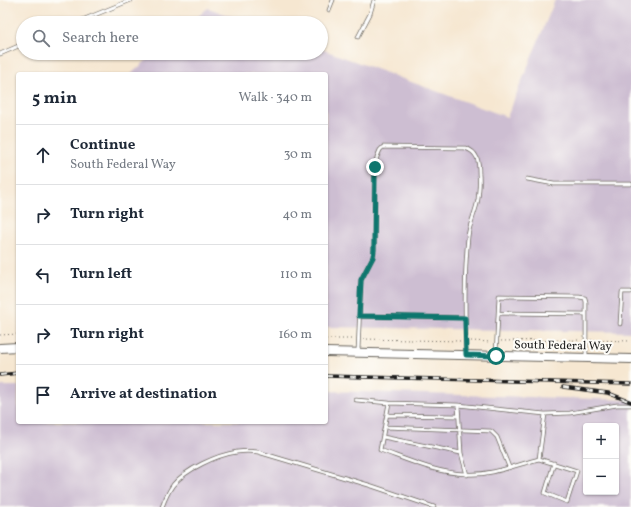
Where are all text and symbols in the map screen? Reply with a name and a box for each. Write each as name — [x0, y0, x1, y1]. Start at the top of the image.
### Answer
search box — [16, 16, 328, 60]
icon: search — [30, 27, 52, 49]
text: Search here — [62, 28, 139, 49]
text: 5 min — [32, 87, 77, 110]
text: Walk · 340 m — [239, 89, 312, 107]
text: Continue — [70, 135, 135, 156]
icon: ahead — [32, 144, 54, 166]
text: 30 m — [284, 146, 312, 164]
text: South Federal Way — [70, 156, 176, 174]
route end — [366, 158, 384, 176]
icon: right — [32, 204, 54, 226]
text: Turn right — [70, 204, 144, 225]
text: 40 m — [283, 206, 312, 224]
icon: left — [32, 264, 54, 286]
text: Turn left — [70, 264, 132, 285]
text: 110 m — [280, 266, 312, 284]
icon: right — [32, 324, 54, 346]
text: Turn right — [70, 324, 144, 345]
text: 160 m — [278, 326, 312, 344]
street label: South Federal Way — [514, 337, 612, 355]
route start — [487, 347, 505, 365]
icon: arrive — [32, 384, 54, 406]
text: Arrive at destination — [70, 384, 217, 405]
map controls — [583, 423, 619, 495]
button: + — [583, 423, 619, 459]
button: − — [583, 459, 619, 495]

